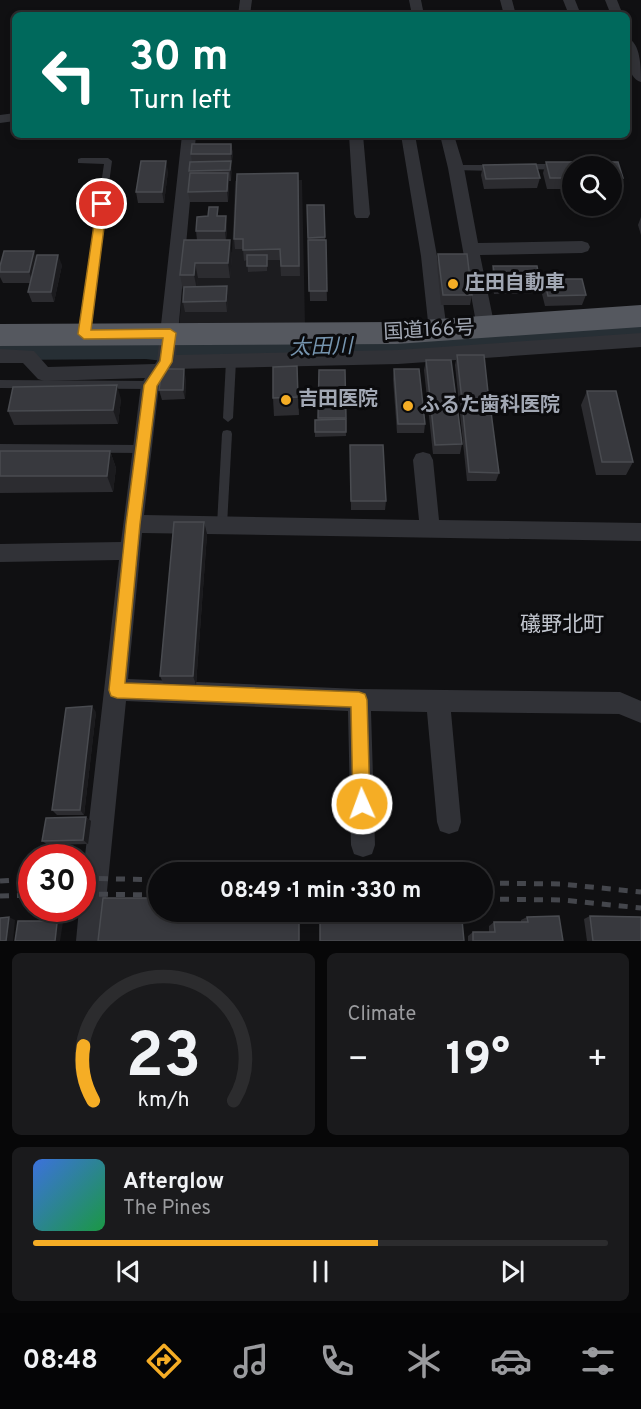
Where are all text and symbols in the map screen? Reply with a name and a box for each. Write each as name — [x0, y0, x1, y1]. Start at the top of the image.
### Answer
text: 30 m — [129, 32, 228, 85]
icon: left — [30, 36, 108, 114]
text: Turn left — [129, 84, 231, 118]
map controls — [562, 156, 622, 216]
button: search — [562, 156, 622, 216]
pin — [76, 178, 127, 229]
icon: arrive — [85, 187, 118, 220]
place label: 庄田自動車 — [465, 271, 565, 297]
marker: 庄田自動車 — [446, 277, 460, 291]
street label: 国道166号 — [383, 316, 475, 346]
water label: 太田川 — [289, 333, 355, 363]
place label: 吉田医院 — [298, 387, 378, 413]
marker: 吉田医院 — [279, 393, 293, 407]
place label: ふるた歯科医院 — [420, 393, 560, 419]
marker: ふるた歯科医院 — [401, 399, 415, 413]
district label: 礒野北町 — [520, 612, 604, 639]
position arrow — [330, 772, 394, 836]
speed limit sign: 30 — [18, 844, 96, 922]
text: 08:49 · 1 min · 330 m — [220, 878, 421, 905]
text: Climate — [348, 1002, 416, 1028]
text: 23 — [125, 1020, 201, 1099]
text: 19° — [446, 1033, 510, 1090]
text: − — [348, 1040, 369, 1082]
text: + — [587, 1040, 608, 1082]
text: km/h — [137, 1087, 189, 1114]
text: Afterglow — [123, 1169, 224, 1196]
text: The Pines — [123, 1196, 211, 1222]
icon: previous — [112, 1255, 145, 1288]
icon: pause — [304, 1255, 337, 1288]
icon: next — [496, 1255, 529, 1288]
icon: directions — [143, 1340, 185, 1382]
icon: music — [230, 1340, 272, 1382]
icon: phone — [316, 1340, 358, 1382]
icon: climate — [403, 1340, 445, 1382]
icon: car — [490, 1340, 532, 1382]
icon: filters — [577, 1340, 619, 1382]
text: 08:48 — [22, 1344, 98, 1378]

